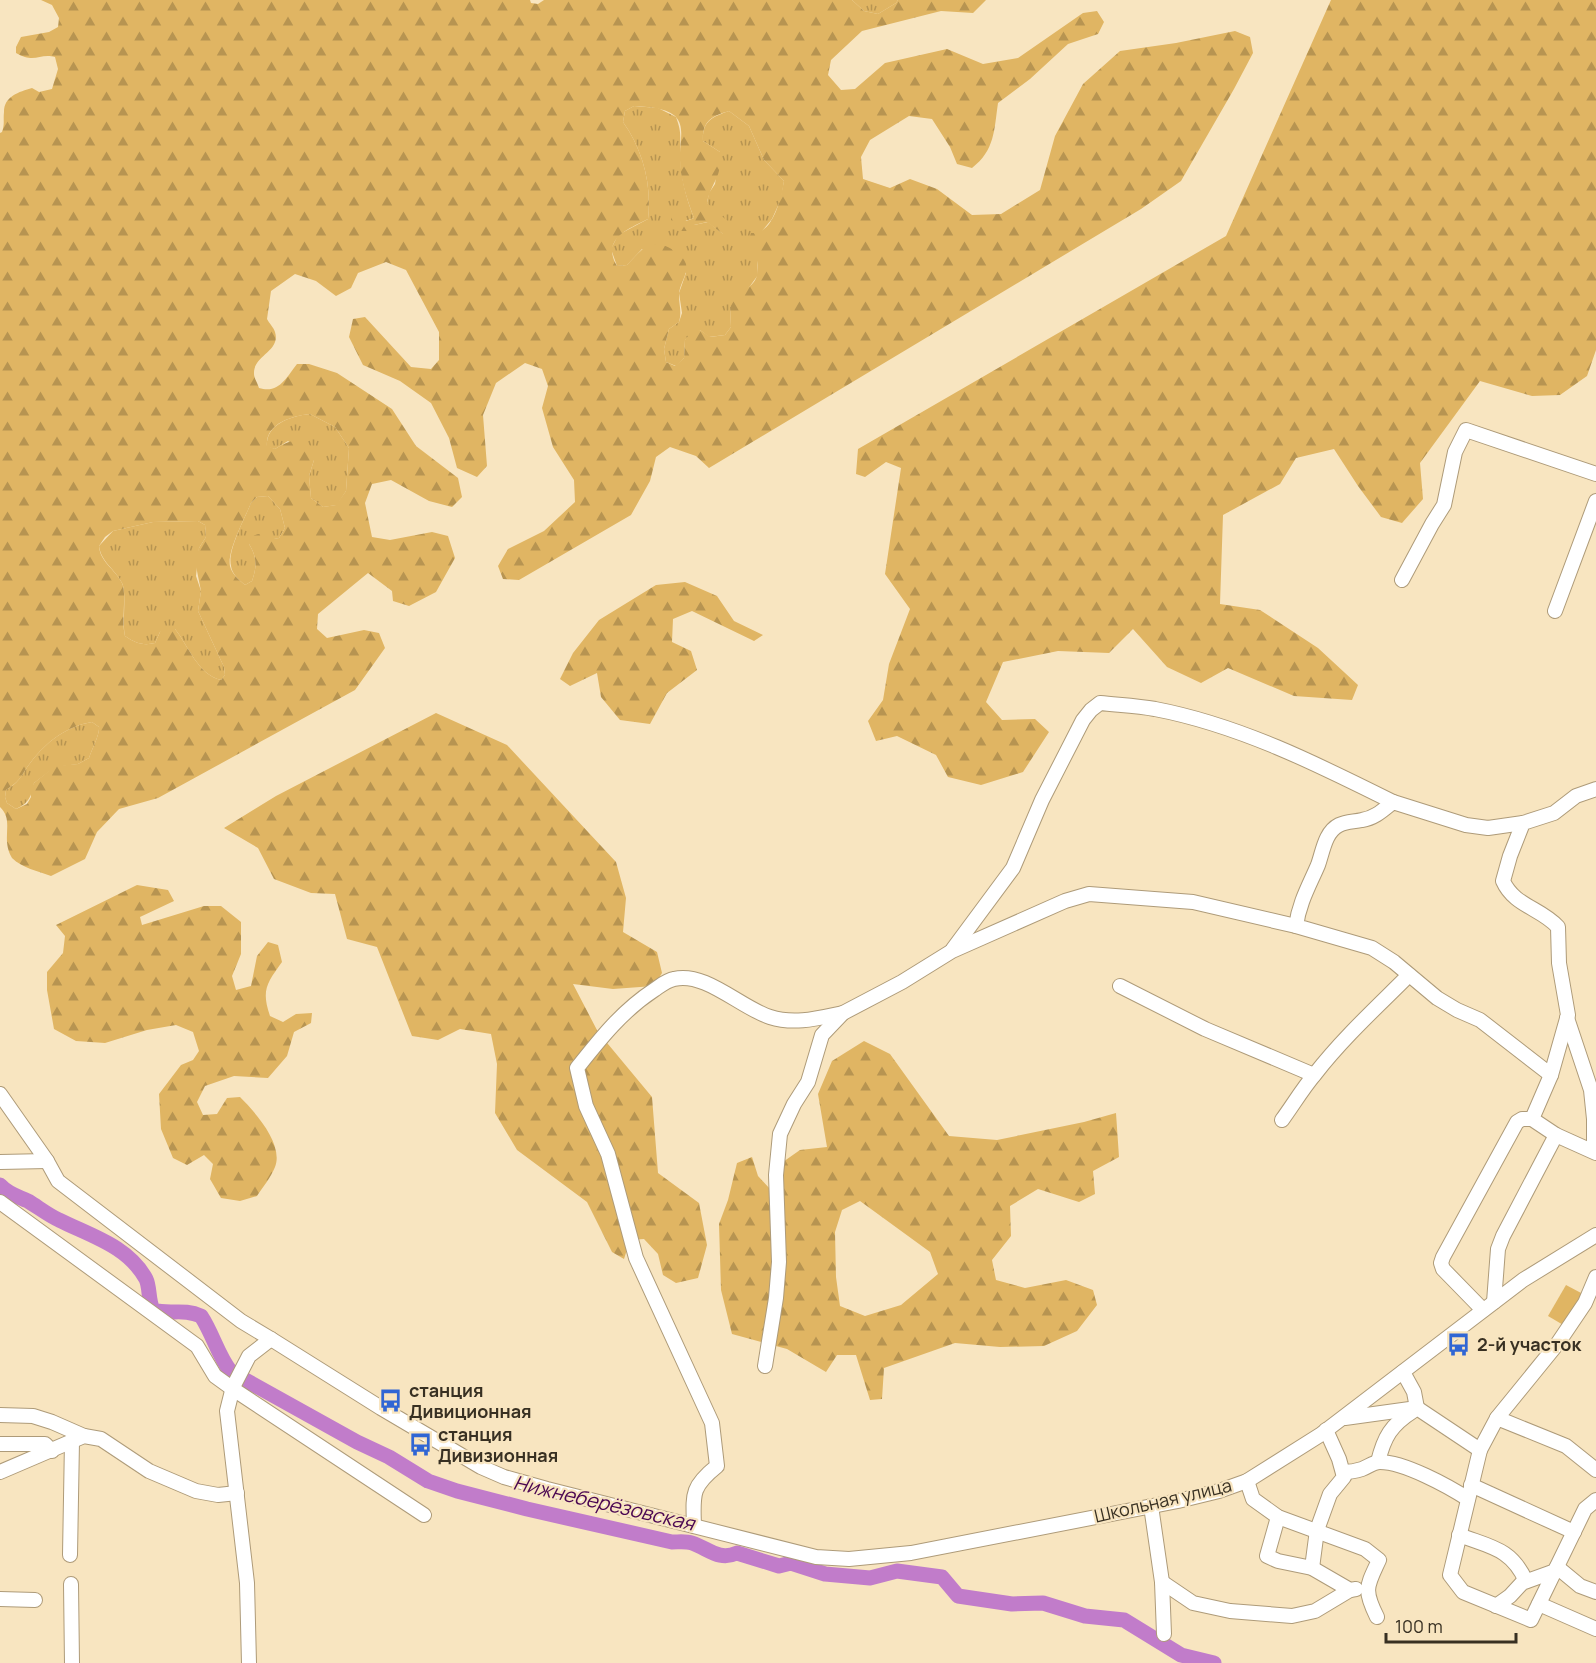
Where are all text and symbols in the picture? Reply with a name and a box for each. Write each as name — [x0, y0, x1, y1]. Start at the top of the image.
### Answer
bus stop icon: 2-й участок — [1446, 1332, 1472, 1358]
place label: 2-й участок — [1477, 1332, 1582, 1356]
place label: станция Дивиционная — [409, 1378, 532, 1423]
bus stop icon: станция Дивиционная — [378, 1388, 404, 1414]
place label: станция Дивизионная — [438, 1422, 558, 1467]
bus stop icon: станция Дивизионная — [407, 1432, 433, 1458]
water label: Нижнеберёзовская — [511, 1469, 699, 1537]
street label: Школьная улица — [1092, 1473, 1234, 1528]
scale bar — [1386, 1606, 1516, 1644]
text: 100 m — [1395, 1614, 1443, 1638]

